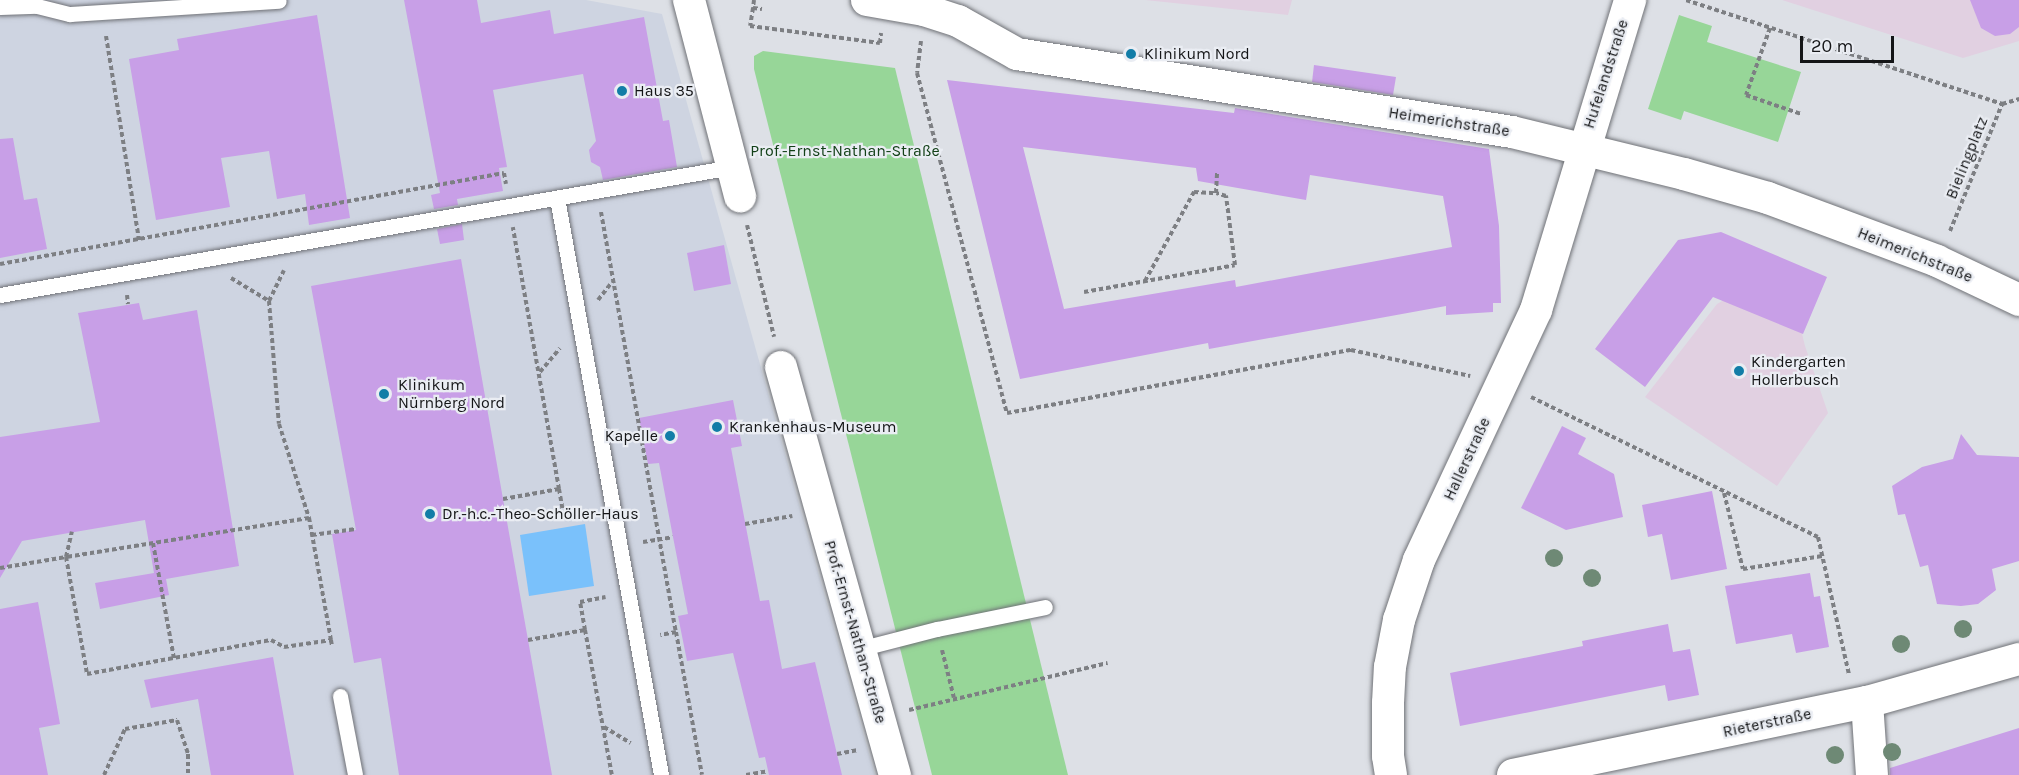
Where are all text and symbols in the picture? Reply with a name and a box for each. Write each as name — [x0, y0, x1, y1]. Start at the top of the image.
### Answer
street label: Hufelandstraße — [1579, 17, 1633, 131]
scale bar — [1803, 24, 1898, 62]
text: 20 m — [1811, 35, 1853, 57]
place label: Klinikum Nord — [1144, 44, 1250, 64]
marker: Klinikum Nord — [1122, 45, 1140, 63]
place label: Haus 35 — [634, 81, 694, 101]
marker: Haus 35 — [615, 84, 629, 98]
street label: Heimerichstraße — [1387, 103, 1511, 141]
street label: Bielingplatz — [1942, 114, 1992, 202]
park label: Prof.-Ernst-Nathan-Straße — [750, 141, 940, 161]
street label: Heimerichstraße — [1855, 223, 1975, 287]
place label: Kindergarten Hollerbusch — [1751, 352, 1846, 390]
marker: Kindergarten Hollerbusch — [1732, 364, 1746, 378]
place label: Klinikum Nürnberg Nord — [398, 375, 505, 413]
marker: Klinikum Nürnberg Nord — [375, 385, 393, 403]
street label: Hallerstraße — [1439, 414, 1495, 504]
place label: Krankenhaus-Museum — [729, 417, 897, 437]
marker: Krankenhaus-Museum — [710, 420, 724, 434]
place label: Kapelle — [605, 426, 658, 446]
marker: Kapelle — [663, 429, 677, 443]
place label: Dr.-h.c.-Theo-Schöller-Haus — [442, 504, 639, 524]
marker: Dr.-h.c.-Theo-Schöller-Haus — [423, 507, 437, 521]
street label: Prof.-Ernst-Nathan-Straße — [820, 538, 890, 726]
street label: Rieterstraße — [1721, 704, 1813, 742]

